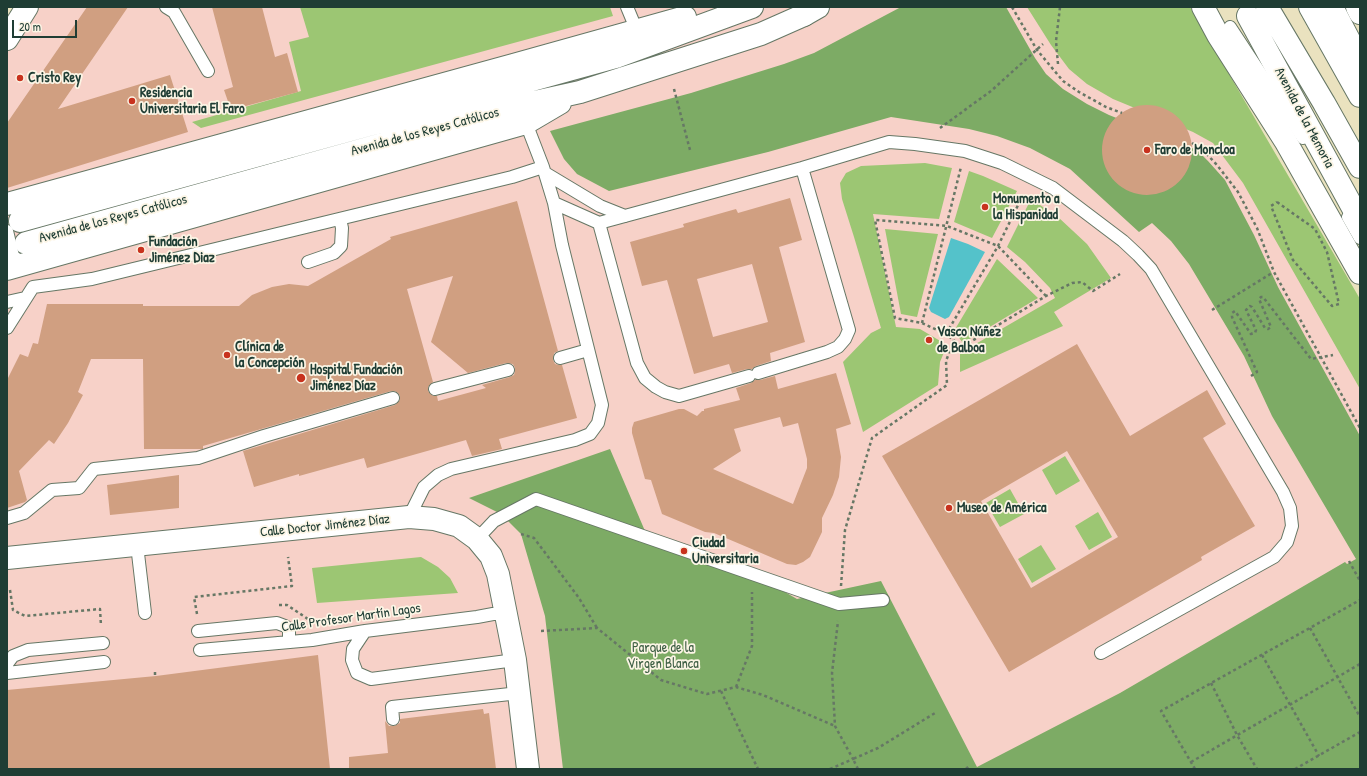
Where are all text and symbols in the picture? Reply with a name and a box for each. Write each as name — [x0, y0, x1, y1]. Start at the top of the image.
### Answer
scale bar — [14, 12, 79, 38]
text: 20 m — [19, 18, 41, 35]
street label: Avenida de la Memoria — [1270, 65, 1338, 171]
place label: Cristo Rey — [28, 70, 81, 86]
marker: Cristo Rey — [15, 73, 25, 83]
place label: Residencia Universitaria El Faro — [140, 85, 245, 118]
marker: Residencia Universitaria El Faro — [127, 96, 137, 106]
street label: Avenida de los Reyes Católicos — [349, 104, 501, 160]
place label: Faro de Moncloa — [1155, 142, 1235, 158]
marker: Faro de Moncloa — [1142, 145, 1152, 155]
street label: Avenida de los Reyes Católicos — [37, 191, 189, 247]
place label: Monumento a la Hispanidad — [993, 191, 1059, 224]
marker: Monumento a la Hispanidad — [980, 202, 990, 212]
place label: Fundación Jiménez Diaz — [149, 234, 215, 266]
marker: Fundación Jiménez Diaz — [136, 245, 146, 255]
place label: Vasco Núñez de Balboa — [937, 324, 1001, 356]
marker: Vasco Núñez de Balboa — [924, 335, 934, 345]
place label: Clínica de la Concepción — [235, 339, 305, 372]
marker: Clínica de la Concepción — [222, 350, 232, 360]
place label: Hospital Fundación Jiménez Díaz — [310, 362, 403, 394]
marker: Hospital Fundación Jiménez Díaz — [295, 372, 307, 384]
place label: Museo de América — [957, 500, 1046, 516]
marker: Museo de América — [944, 503, 954, 513]
street label: Calle Doctor Jiménez Díaz — [259, 511, 391, 541]
place label: Ciudad Universitaria — [692, 535, 759, 568]
marker: Ciudad Universitaria — [679, 546, 689, 556]
street label: Calle Profesor Martín Lagos — [280, 600, 422, 636]
park label: Parque de la Virgen Blanca — [627, 640, 699, 672]

